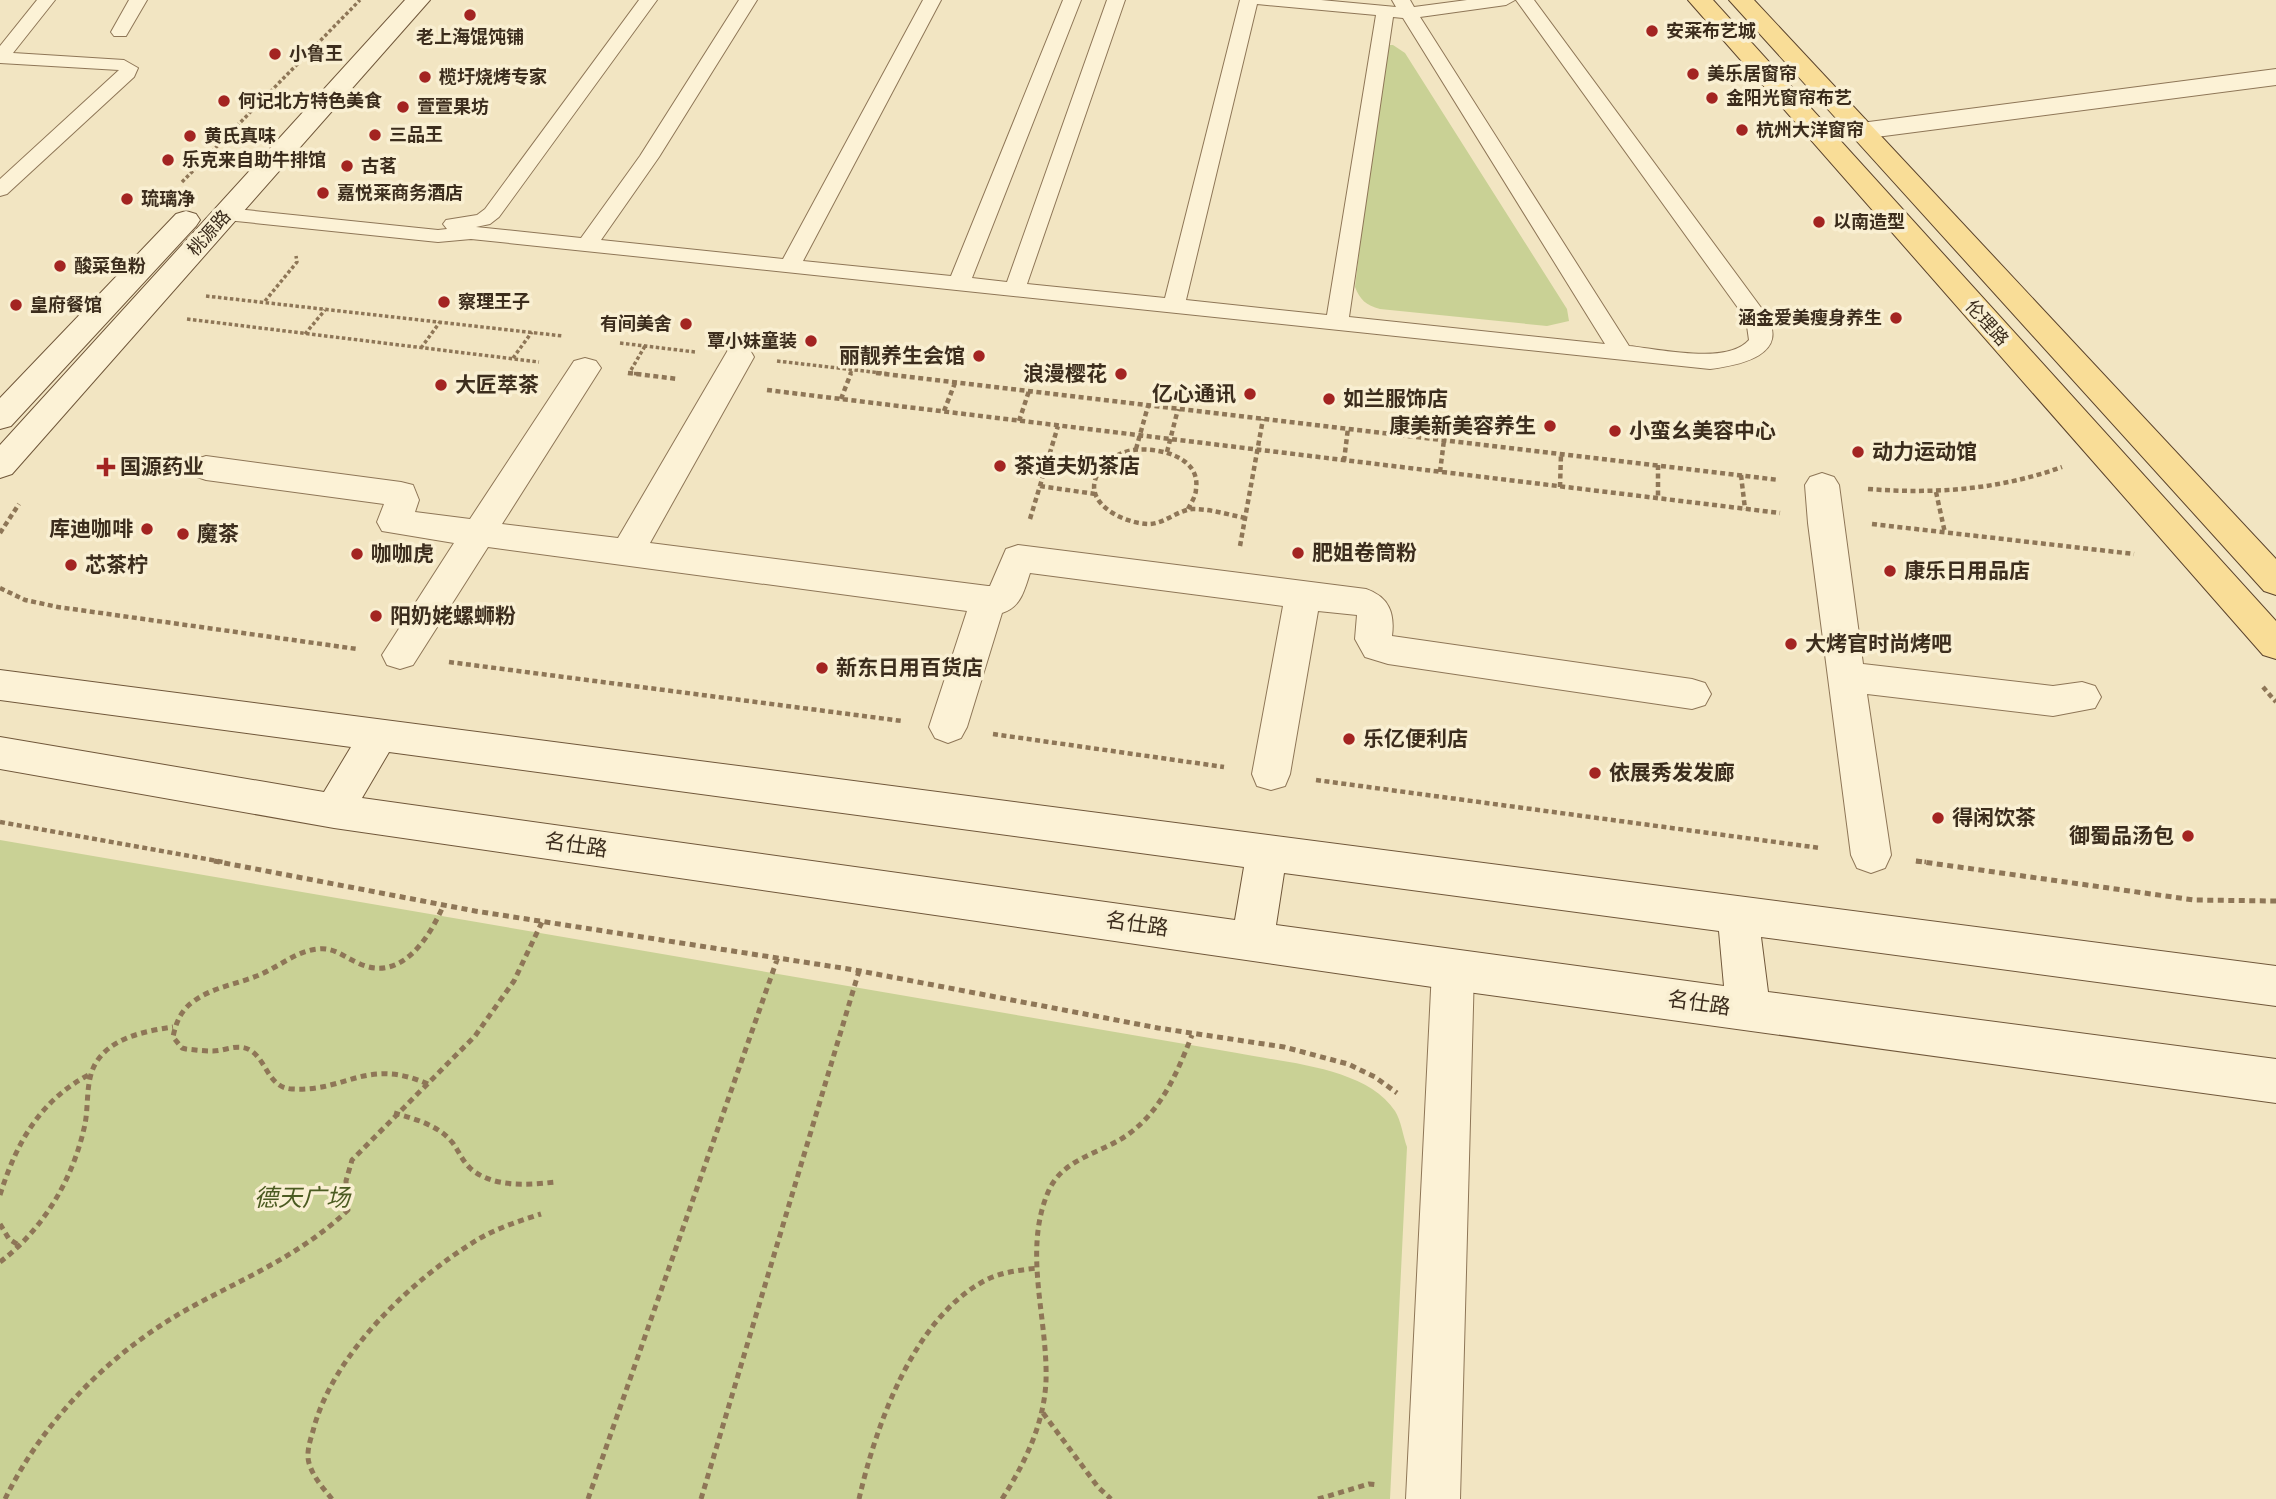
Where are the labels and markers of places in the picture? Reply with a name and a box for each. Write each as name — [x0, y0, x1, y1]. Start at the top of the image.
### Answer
marker: 老上海馄饨铺 — [462, 7, 478, 23]
place label: 安莱布艺城 — [1666, 18, 1756, 42]
marker: 安莱布艺城 — [1644, 23, 1660, 39]
place label: 老上海馄饨铺 — [416, 24, 524, 48]
place label: 小鲁王 — [289, 41, 343, 65]
marker: 小鲁王 — [267, 46, 283, 62]
place label: 美乐居窗帘 — [1707, 61, 1797, 85]
place label: 榄圩烧烤专家 — [439, 64, 547, 88]
marker: 美乐居窗帘 — [1685, 66, 1701, 82]
marker: 榄圩烧烤专家 — [417, 69, 433, 85]
place label: 金阳光窗帘布艺 — [1726, 85, 1852, 109]
place label: 何记北方特色美食 — [238, 88, 382, 112]
marker: 金阳光窗帘布艺 — [1704, 90, 1720, 106]
marker: 何记北方特色美食 — [216, 93, 232, 109]
place label: 萱萱果坊 — [417, 94, 489, 118]
marker: 萱萱果坊 — [395, 99, 411, 115]
place label: 杭州大洋窗帘 — [1756, 117, 1864, 141]
place label: 三品王 — [389, 122, 443, 146]
marker: 杭州大洋窗帘 — [1734, 122, 1750, 138]
place label: 黄氏真味 — [204, 123, 276, 147]
marker: 三品王 — [367, 127, 383, 143]
marker: 黄氏真味 — [182, 128, 198, 144]
place label: 乐克来自助牛排馆 — [182, 147, 326, 171]
marker: 乐克来自助牛排馆 — [160, 152, 176, 168]
place label: 古茗 — [361, 153, 397, 177]
marker: 古茗 — [339, 158, 355, 174]
place label: 嘉悦莱商务酒店 — [337, 180, 463, 204]
marker: 嘉悦莱商务酒店 — [315, 185, 331, 201]
place label: 琉璃净 — [141, 186, 195, 210]
marker: 琉璃净 — [119, 191, 135, 207]
place label: 以南造型 — [1833, 209, 1905, 233]
marker: 以南造型 — [1811, 214, 1827, 230]
place label: 酸菜鱼粉 — [74, 253, 146, 277]
marker: 酸菜鱼粉 — [52, 258, 68, 274]
place label: 察理王子 — [458, 289, 530, 313]
place label: 皇府餐馆 — [30, 292, 102, 316]
marker: 察理王子 — [436, 294, 452, 310]
marker: 皇府餐馆 — [8, 297, 24, 313]
place label: 涵金爱美瘦身养生 — [1738, 305, 1882, 329]
marker: 涵金爱美瘦身养生 — [1888, 310, 1904, 326]
place label: 有间美舍 — [600, 311, 672, 335]
marker: 有间美舍 — [678, 316, 694, 332]
place label: 覃小妹童装 — [707, 328, 797, 352]
marker: 覃小妹童装 — [803, 333, 819, 349]
place label: 丽靓养生会馆 — [839, 340, 965, 368]
marker: 丽靓养生会馆 — [971, 348, 987, 364]
place label: 浪漫樱花 — [1023, 358, 1107, 386]
marker: 浪漫樱花 — [1113, 366, 1129, 382]
place label: 大匠萃茶 — [455, 369, 539, 397]
marker: 大匠萃茶 — [433, 377, 449, 393]
place label: 亿心通讯 — [1152, 378, 1236, 406]
place label: 如兰服饰店 — [1343, 383, 1448, 411]
marker: 亿心通讯 — [1242, 386, 1258, 402]
marker: 如兰服饰店 — [1321, 391, 1337, 407]
place label: 康美新美容养生 — [1389, 410, 1536, 438]
place label: 小蛮幺美容中心 — [1629, 415, 1776, 443]
marker: 康美新美容养生 — [1542, 418, 1558, 434]
marker: 小蛮幺美容中心 — [1607, 423, 1623, 439]
place label: 动力运动馆 — [1872, 436, 1977, 464]
marker: 动力运动馆 — [1850, 444, 1866, 460]
place label: 茶道夫奶茶店 — [1014, 450, 1140, 478]
place label: 国源药业 — [120, 451, 204, 479]
marker: 茶道夫奶茶店 — [992, 458, 1008, 474]
marker: 国源药业 — [98, 459, 114, 475]
place label: 库迪咖啡 — [49, 513, 133, 541]
place label: 魔茶 — [197, 518, 239, 546]
marker: 库迪咖啡 — [139, 521, 155, 537]
marker: 魔茶 — [175, 526, 191, 542]
place label: 肥姐卷筒粉 — [1312, 537, 1417, 565]
place label: 咖咖虎 — [371, 538, 434, 566]
marker: 肥姐卷筒粉 — [1290, 545, 1306, 561]
marker: 咖咖虎 — [349, 546, 365, 562]
place label: 芯茶柠 — [85, 549, 148, 577]
place label: 康乐日用品店 — [1904, 555, 2030, 583]
marker: 芯茶柠 — [63, 557, 79, 573]
marker: 康乐日用品店 — [1882, 563, 1898, 579]
place label: 阳奶姥螺蛳粉 — [390, 600, 516, 628]
marker: 阳奶姥螺蛳粉 — [368, 608, 384, 624]
place label: 大烤官时尚烤吧 — [1805, 628, 1952, 656]
marker: 大烤官时尚烤吧 — [1783, 636, 1799, 652]
place label: 新东日用百货店 — [836, 652, 983, 680]
marker: 新东日用百货店 — [814, 660, 830, 676]
place label: 乐亿便利店 — [1363, 723, 1468, 751]
marker: 乐亿便利店 — [1341, 731, 1357, 747]
place label: 依展秀发发廊 — [1609, 757, 1735, 785]
marker: 依展秀发发廊 — [1587, 765, 1603, 781]
place label: 得闲饮茶 — [1952, 802, 2036, 830]
marker: 得闲饮茶 — [1930, 810, 1946, 826]
place label: 御蜀品汤包 — [2069, 820, 2174, 848]
marker: 御蜀品汤包 — [2180, 828, 2196, 844]

